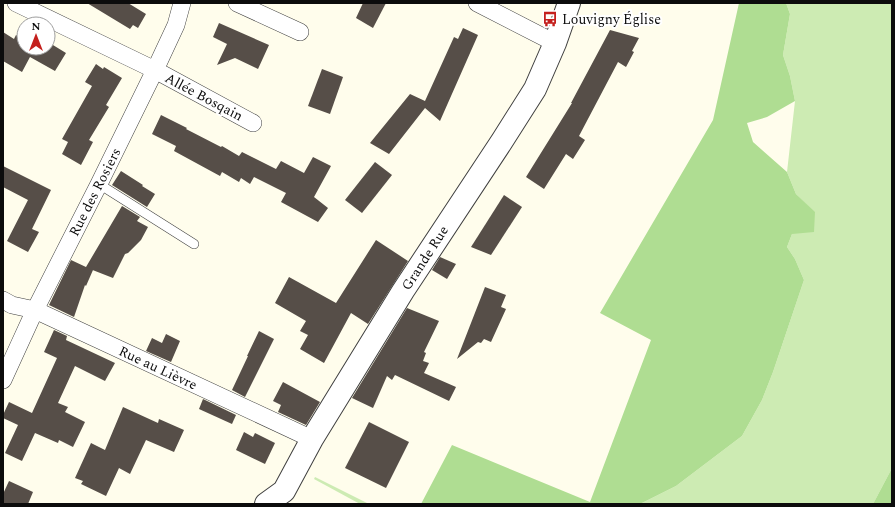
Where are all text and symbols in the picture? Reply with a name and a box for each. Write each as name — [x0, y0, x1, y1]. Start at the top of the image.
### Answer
place label: Louvigny Église — [562, 9, 661, 30]
bus stop icon: Louvigny Église — [541, 10, 559, 28]
north arrow — [16, 16, 56, 56]
text: N — [32, 18, 41, 35]
street label: Allée Bosqain — [161, 68, 247, 126]
street label: Rue des Rosiers — [64, 144, 126, 240]
street label: Grande Rue — [396, 221, 454, 295]
street label: Rue au Lièvre — [115, 341, 201, 395]

